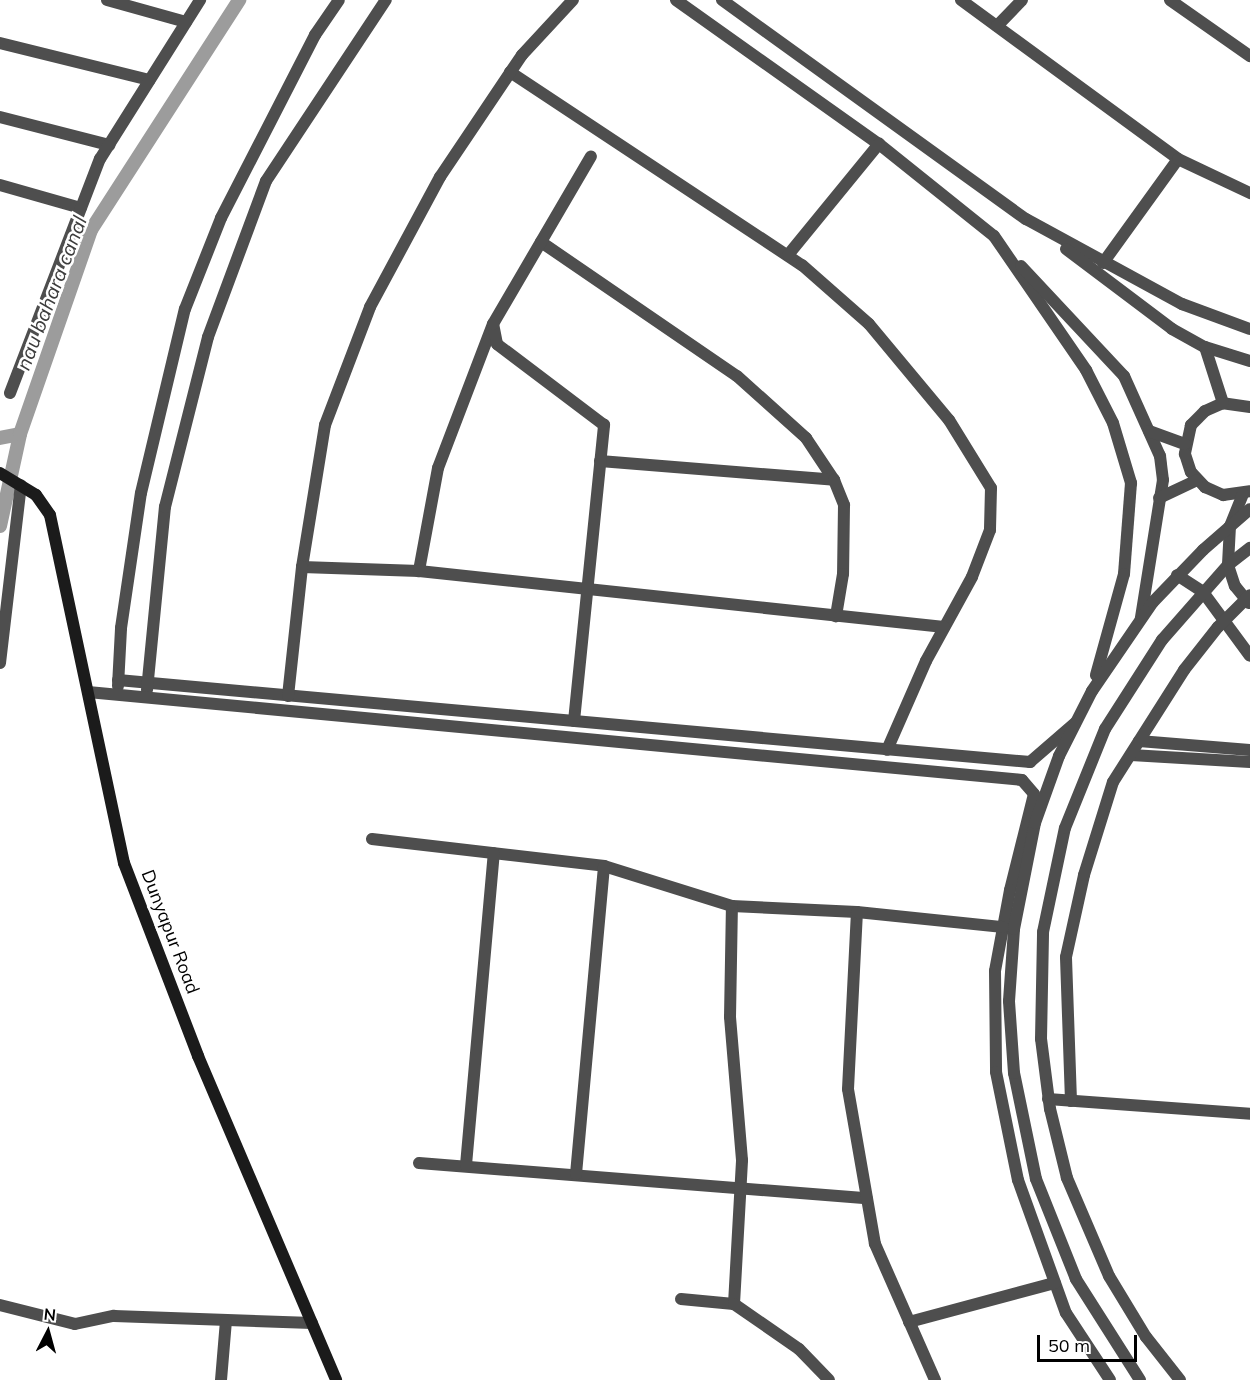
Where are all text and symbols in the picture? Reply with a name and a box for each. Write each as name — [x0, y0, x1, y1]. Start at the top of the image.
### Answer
water label: nau bahara canal — [11, 213, 91, 373]
street label: Dunyapur Road — [136, 867, 204, 997]
north arrow — [18, 1302, 78, 1362]
text: N — [43, 1304, 57, 1325]
scale bar — [1040, 1323, 1140, 1361]
text: 50 m — [1048, 1334, 1090, 1357]

